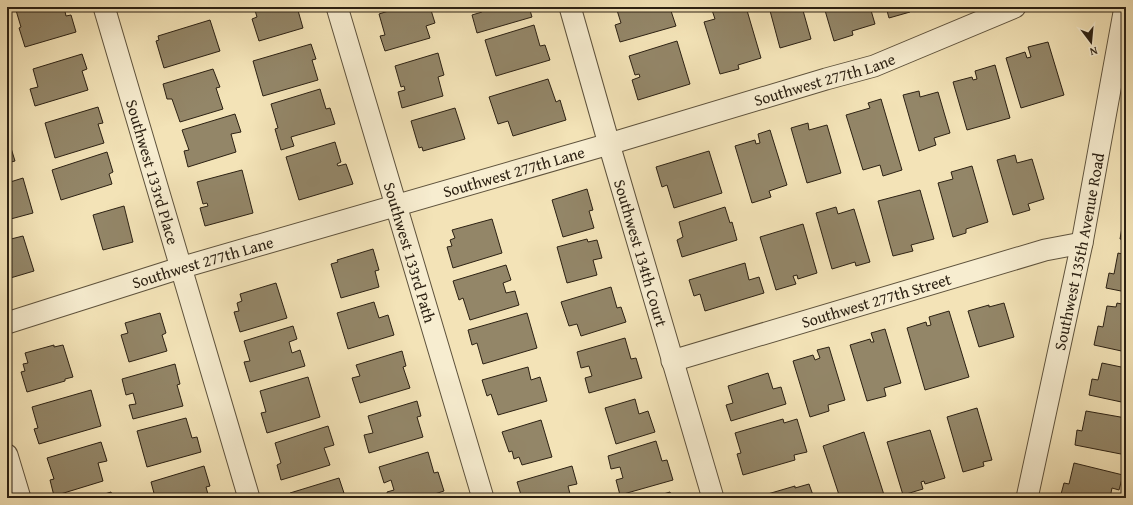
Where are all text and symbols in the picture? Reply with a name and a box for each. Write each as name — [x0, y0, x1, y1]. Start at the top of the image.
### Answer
north arrow — [1071, 22, 1111, 62]
text: N — [1087, 43, 1099, 60]
street label: Southwest 277th Lane — [751, 46, 899, 112]
street label: Southwest 133rd Place — [120, 96, 186, 247]
street label: Southwest 277th Lane — [440, 140, 588, 203]
street label: Southwest 135th Avenue Road — [1047, 150, 1110, 352]
street label: Southwest 134th Court — [608, 176, 674, 330]
street label: Southwest 133rd Path — [378, 179, 442, 326]
street label: Southwest 277th Lane — [129, 230, 276, 295]
street label: Southwest 277th Street — [798, 267, 954, 334]

